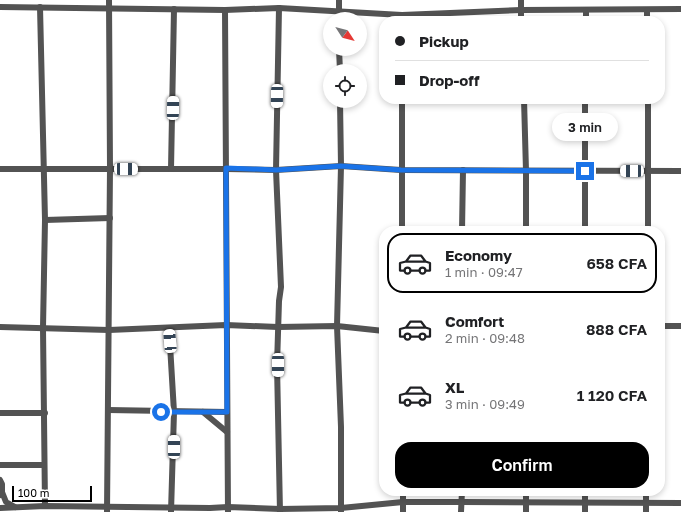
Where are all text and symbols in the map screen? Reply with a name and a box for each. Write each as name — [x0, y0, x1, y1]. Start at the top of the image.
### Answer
north arrow — [323, 12, 367, 56]
map controls — [323, 12, 367, 108]
text: Pickup — [419, 32, 469, 50]
button: locate — [323, 64, 367, 108]
text: Drop-off — [419, 71, 479, 89]
car — [271, 84, 283, 108]
car — [167, 96, 179, 120]
callout: 3 min — [552, 113, 618, 141]
text: 3 min — [568, 119, 602, 135]
route end — [576, 162, 594, 180]
car — [114, 163, 138, 175]
car — [620, 165, 644, 177]
icon: car — [397, 245, 433, 281]
text: Economy — [445, 246, 512, 264]
text: 658 CFA — [586, 254, 647, 272]
text: 1 min · 09:47 — [445, 264, 523, 280]
icon: car — [397, 311, 433, 347]
text: Comfort — [445, 312, 504, 330]
text: 888 CFA — [586, 320, 647, 338]
car — [163, 329, 177, 353]
text: 2 min · 09:48 — [445, 330, 525, 346]
car — [272, 353, 284, 377]
icon: car — [397, 377, 433, 413]
text: XL — [445, 378, 464, 396]
text: 1 120 CFA — [577, 386, 647, 404]
text: 3 min · 09:49 — [445, 396, 525, 412]
route start — [152, 403, 170, 421]
car — [168, 435, 180, 459]
button: Confirm — [395, 442, 649, 488]
scale bar — [12, 484, 92, 503]
text: 100 m — [18, 486, 49, 499]

